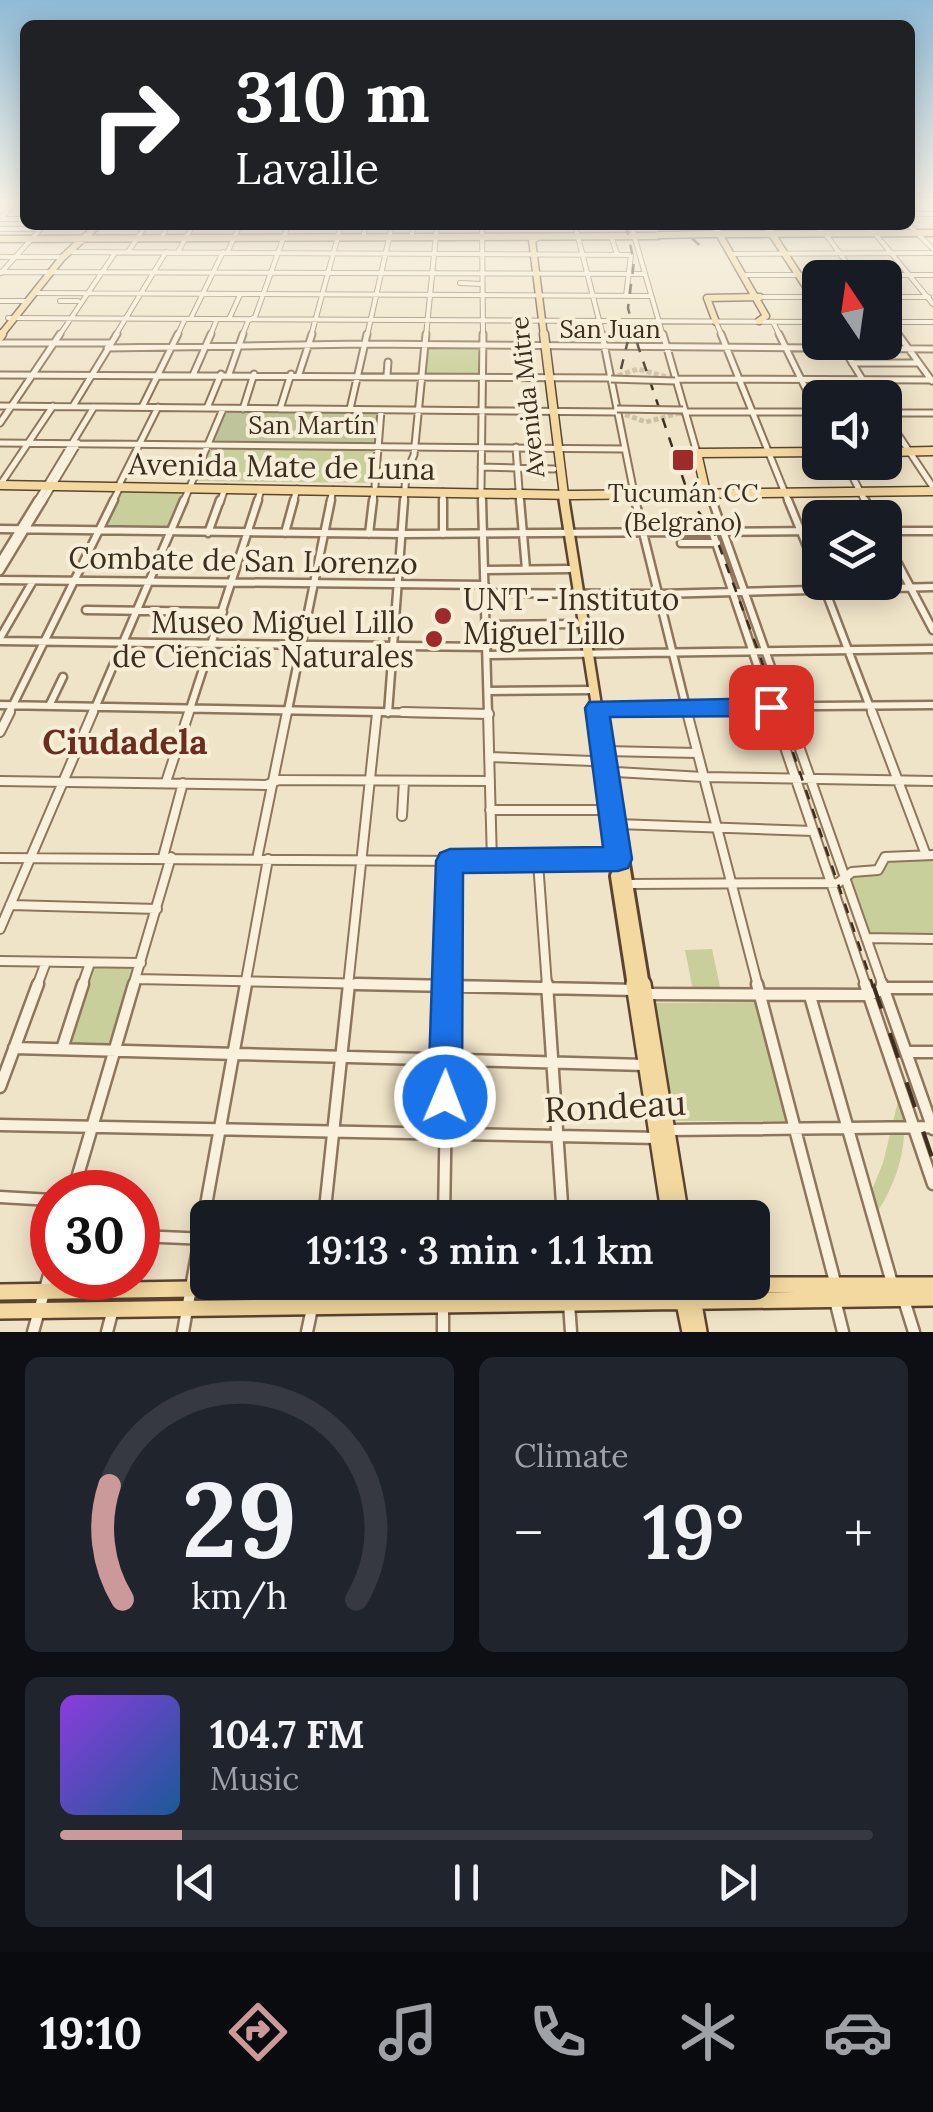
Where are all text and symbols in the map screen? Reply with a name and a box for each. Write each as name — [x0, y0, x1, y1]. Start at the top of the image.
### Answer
text: 310 m — [235, 52, 430, 141]
icon: right — [70, 60, 200, 190]
text: Lavalle — [235, 139, 379, 196]
north arrow — [802, 260, 902, 360]
map controls — [802, 260, 902, 600]
street label: San Juan — [559, 313, 661, 345]
street label: Avenida Mitre — [503, 315, 551, 480]
button: sound — [802, 380, 902, 480]
street label: San Martín — [248, 409, 376, 441]
street label: Avenida Mate de Luna — [127, 444, 436, 488]
marker: Tucumán CC (Belgrano) — [670, 447, 696, 473]
place label: Tucumán CC (Belgrano) — [608, 477, 758, 538]
button: layers — [802, 500, 902, 600]
street label: Combate de San Lorenzo — [68, 538, 418, 582]
place label: UNT - Instituto Miguel Lillo — [463, 580, 679, 653]
place label: Museo Miguel Lillo de Ciencias Naturales — [112, 603, 414, 675]
marker: UNT - Instituto Miguel Lillo — [432, 605, 454, 627]
marker: Museo Miguel Lillo de Ciencias Naturales — [423, 628, 445, 650]
pin — [729, 665, 814, 750]
icon: arrive — [744, 680, 799, 735]
district label: Ciudadela — [42, 719, 208, 764]
position arrow — [393, 1045, 497, 1149]
street label: Rondeau — [543, 1080, 687, 1132]
speed limit sign: 30 — [30, 1170, 160, 1300]
text: 19:13 · 3 min · 1.1 km — [306, 1226, 654, 1274]
text: Climate — [514, 1435, 629, 1476]
text: 29 — [182, 1452, 297, 1585]
text: 19° — [643, 1484, 744, 1580]
text: − — [514, 1498, 543, 1568]
text: + — [844, 1498, 873, 1568]
text: km/h — [191, 1573, 288, 1619]
text: 104.7 FM — [210, 1710, 365, 1758]
text: Music — [210, 1758, 299, 1799]
icon: previous — [168, 1855, 223, 1910]
icon: pause — [439, 1855, 494, 1910]
icon: next — [710, 1855, 765, 1910]
icon: directions — [223, 1997, 293, 2067]
icon: music — [373, 1997, 443, 2067]
icon: phone — [523, 1997, 593, 2067]
icon: climate — [673, 1997, 743, 2067]
icon: car — [823, 1997, 893, 2067]
text: 19:10 — [40, 2004, 142, 2061]

